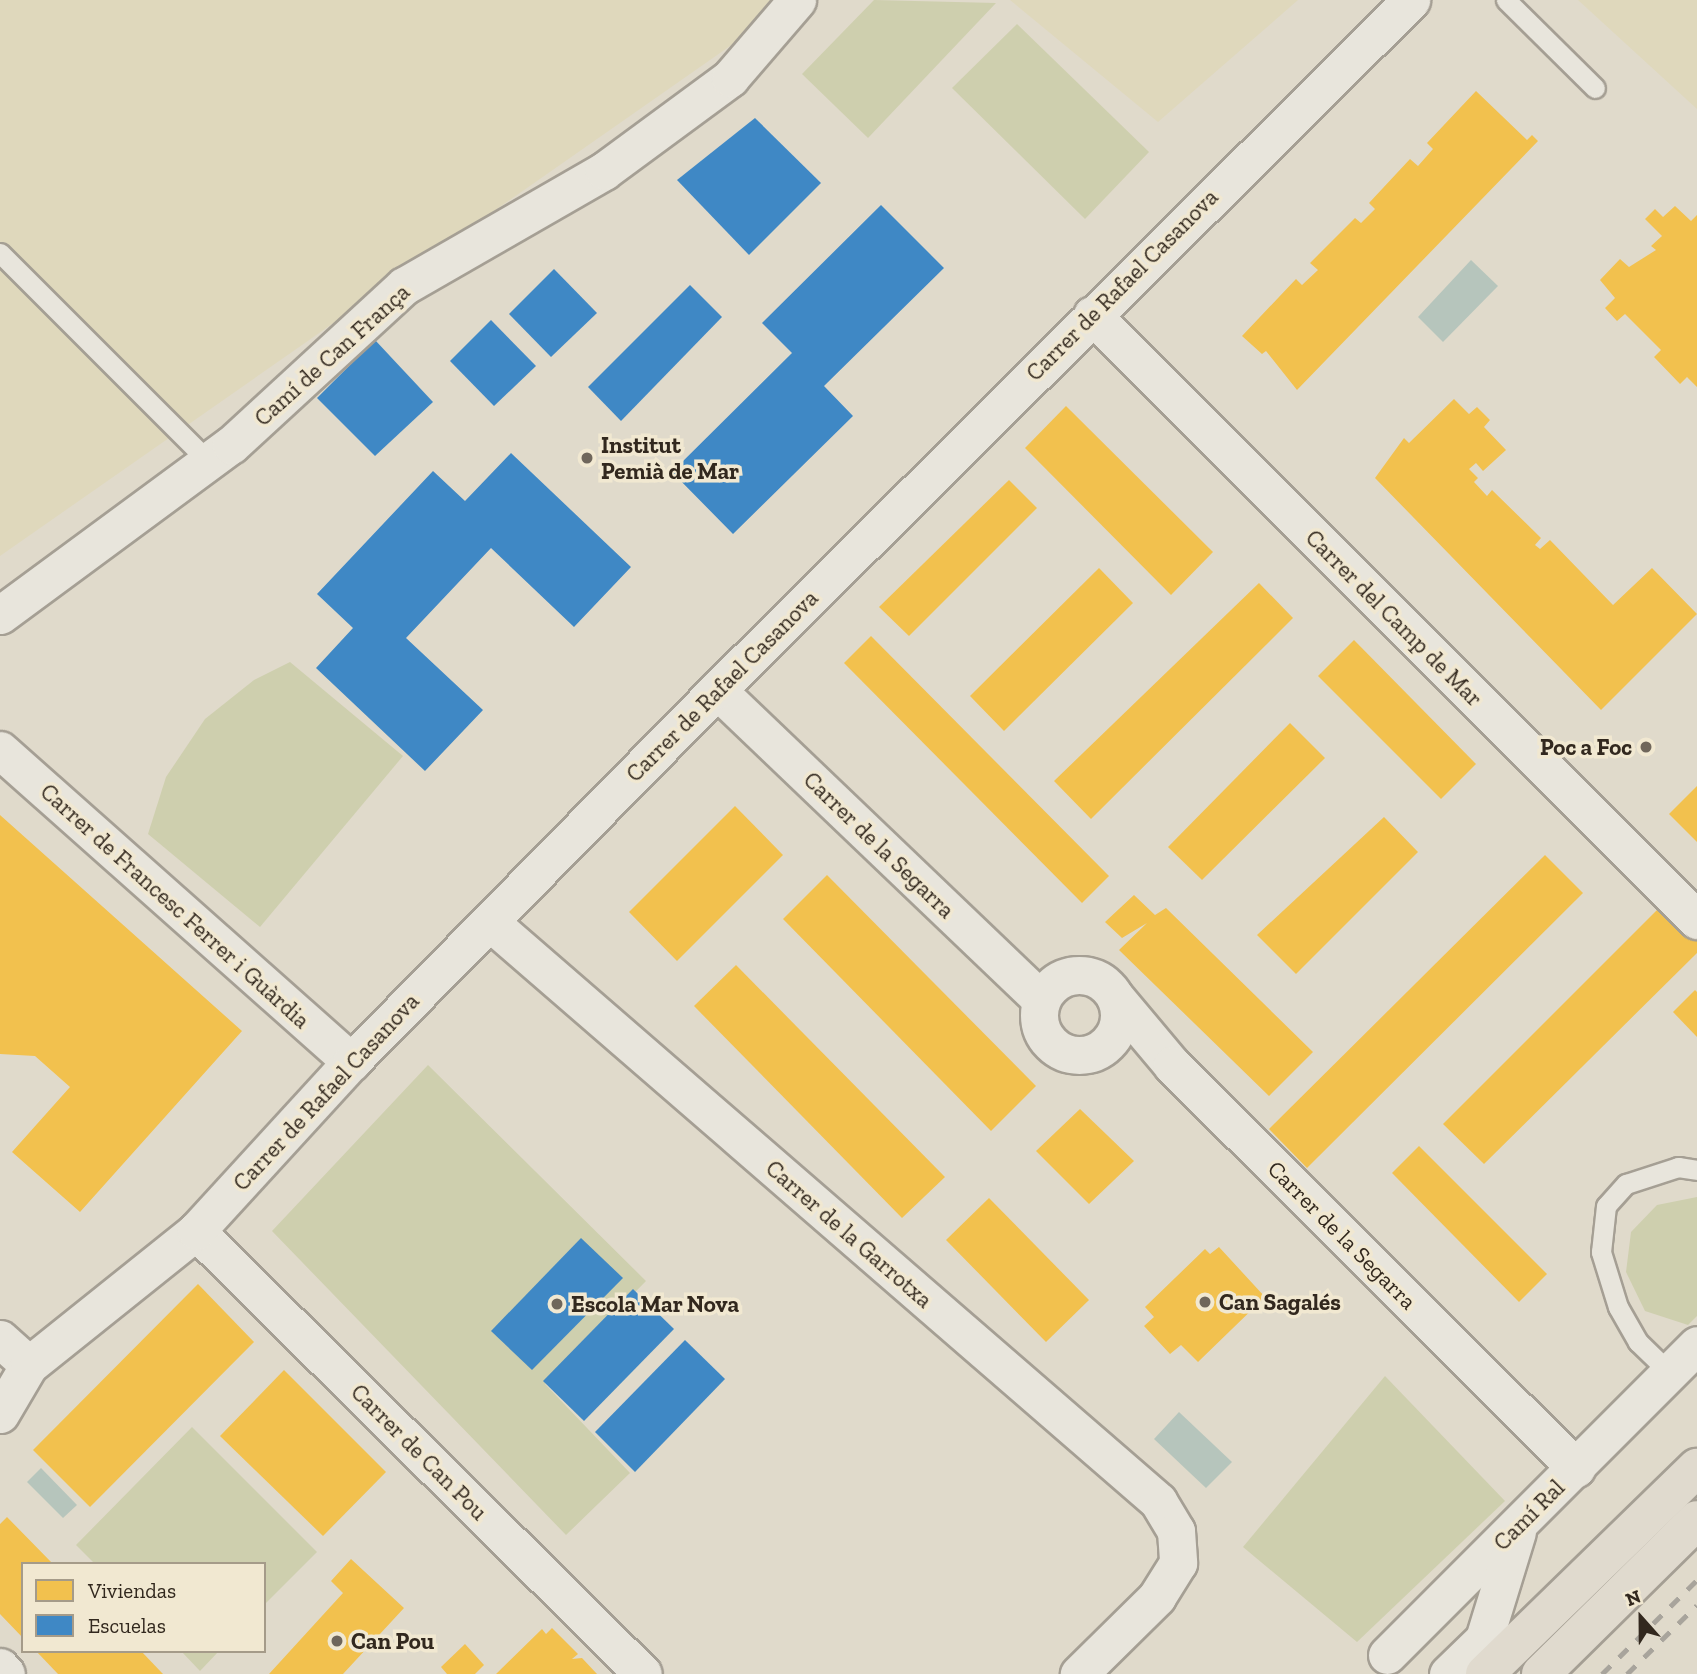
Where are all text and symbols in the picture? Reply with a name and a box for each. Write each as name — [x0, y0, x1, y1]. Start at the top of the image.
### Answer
street label: Carrer de Rafael Casanova — [1020, 183, 1224, 387]
street label: Camí de Can França — [249, 278, 415, 432]
place label: Institut Pemià de Mar — [601, 431, 739, 485]
marker: Institut Pemià de Mar — [579, 450, 595, 466]
street label: Carrer del Camp de Mar — [1300, 524, 1488, 712]
street label: Carrer de Rafael Casanova — [620, 584, 824, 788]
place label: Poc a Foc — [1540, 733, 1632, 761]
marker: Poc a Foc — [1638, 739, 1654, 755]
street label: Carrer de la Segarra — [798, 766, 960, 924]
street label: Carrer de Francesc Ferrer i Guàrdia — [34, 778, 316, 1034]
street label: Carrer de Rafael Casanova — [227, 987, 425, 1197]
street label: Carrer de la Garrotxa — [760, 1154, 938, 1314]
street label: Carrer de la Segarra — [1262, 1155, 1422, 1315]
place label: Can Sagalés — [1219, 1288, 1341, 1316]
place label: Escola Mar Nova — [571, 1290, 739, 1318]
marker: Can Sagalés — [1197, 1294, 1213, 1310]
marker: Escola Mar Nova — [549, 1296, 565, 1312]
street label: Carrer de Can Pou — [345, 1378, 493, 1526]
street label: Camí Ral — [1488, 1474, 1570, 1556]
legend — [21, 1562, 266, 1653]
text: Viviendas — [88, 1578, 176, 1603]
north arrow — [1606, 1583, 1676, 1653]
text: N — [1622, 1585, 1644, 1611]
text: Escuelas — [88, 1613, 166, 1638]
place label: Can Pou — [351, 1627, 434, 1655]
marker: Can Pou — [329, 1633, 345, 1649]

